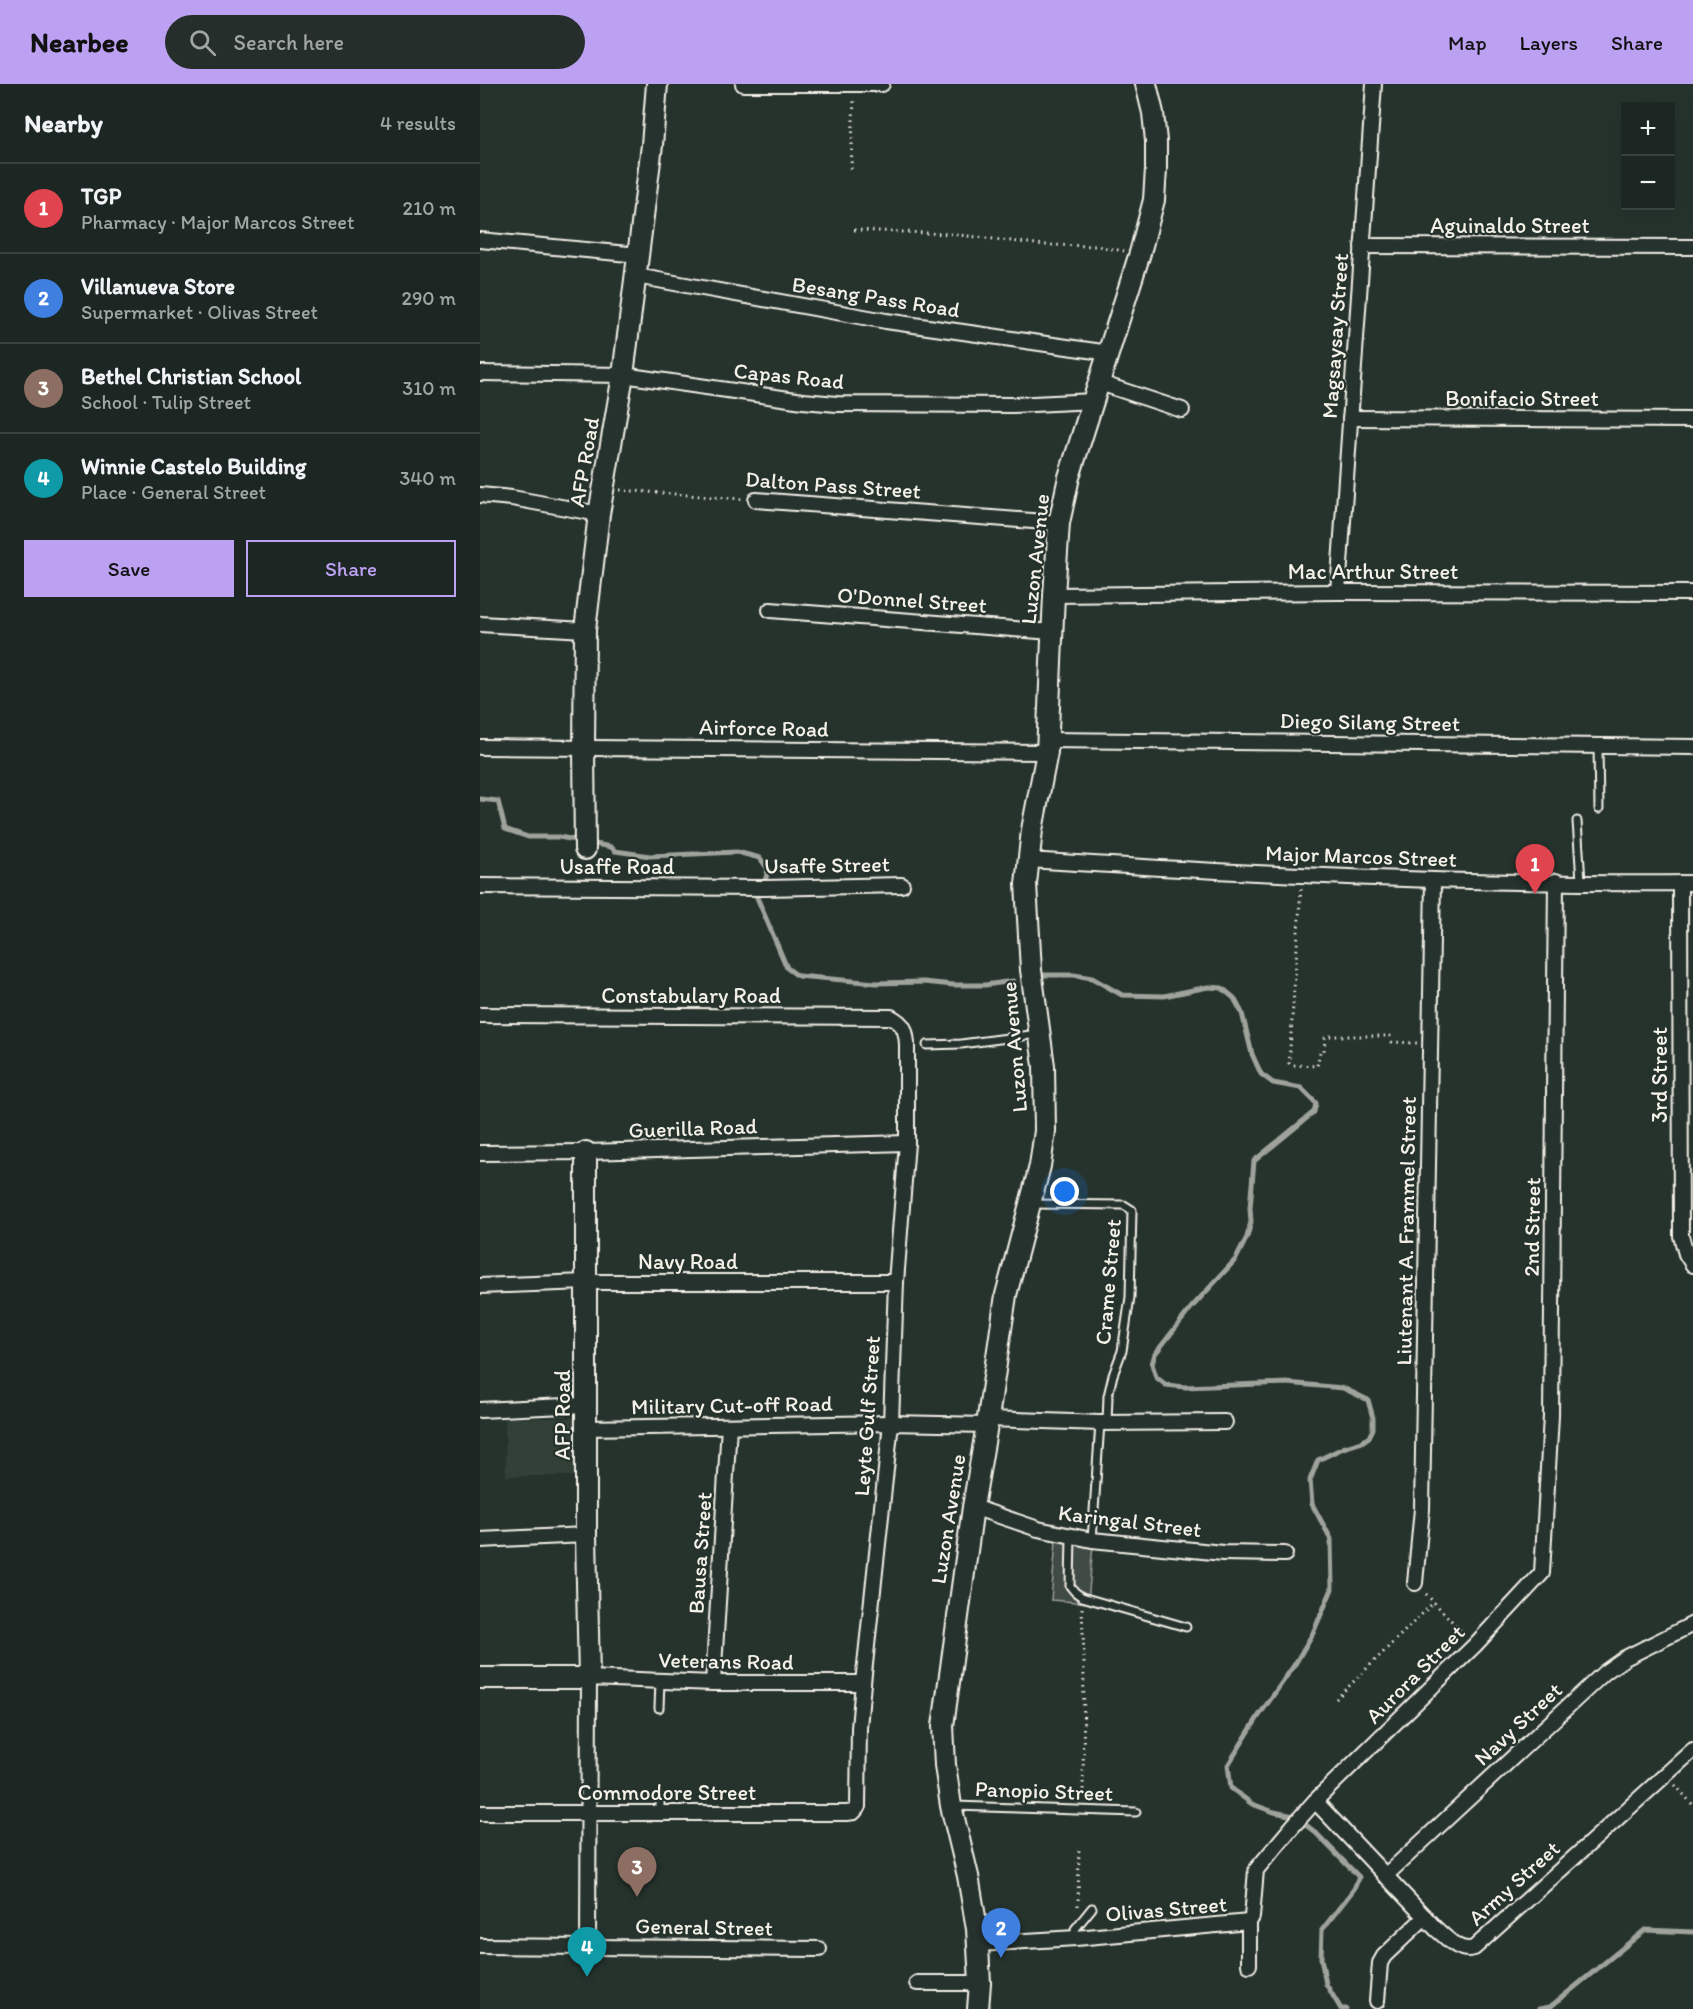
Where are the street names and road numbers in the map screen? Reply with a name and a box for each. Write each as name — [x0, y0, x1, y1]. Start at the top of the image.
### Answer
street label: Aguinaldo Street — [1430, 212, 1590, 239]
street label: Magsaysay Street — [1316, 252, 1354, 420]
street label: Besang Pass Road — [790, 270, 962, 324]
street label: Capas Road — [732, 357, 846, 395]
street label: Bonifacio Street — [1445, 385, 1599, 412]
street label: AFP Road — [563, 415, 605, 509]
street label: Dalton Pass Street — [744, 465, 922, 505]
street label: Luzon Avenue — [1015, 492, 1055, 626]
street label: Mac Arthur Street — [1288, 558, 1458, 585]
street label: O'Donnel Street — [836, 581, 988, 619]
street label: Diego Silang Street — [1280, 707, 1460, 737]
street label: Airforce Road — [699, 713, 829, 743]
street label: Major Marcos Street — [1265, 839, 1457, 873]
street label: Usaffe Street — [764, 850, 890, 880]
street label: Usaffe Road — [559, 853, 675, 880]
street label: Luzon Avenue — [995, 981, 1033, 1113]
street label: Constabulary Road — [601, 982, 781, 1009]
street label: 3rd Street — [1646, 1027, 1673, 1123]
street label: Liutenant A. Frammel Street — [1390, 1096, 1422, 1366]
street label: Guerilla Road — [628, 1112, 758, 1144]
street label: 2nd Street — [1518, 1177, 1546, 1277]
street label: Crame Street — [1089, 1218, 1127, 1346]
street label: Navy Road — [638, 1248, 738, 1275]
street label: Leyte Gulf Street — [848, 1335, 886, 1497]
street label: AFP Road — [549, 1370, 576, 1460]
street label: Military Cut-off Road — [631, 1390, 833, 1420]
street label: Luzon Avenue — [924, 1452, 972, 1586]
street label: Bausa Street — [682, 1491, 718, 1615]
street label: Karingal Street — [1057, 1499, 1203, 1543]
street label: Aurora Street — [1360, 1619, 1470, 1729]
street label: Veterans Road — [658, 1646, 794, 1676]
street label: Navy Street — [1468, 1677, 1568, 1771]
street label: Panopio Street — [974, 1775, 1114, 1807]
street label: Commodore Street — [578, 1779, 756, 1806]
street label: Army Street — [1463, 1835, 1565, 1931]
street label: Olivas Street — [1104, 1890, 1228, 1928]
street label: General Street — [635, 1912, 773, 1942]

